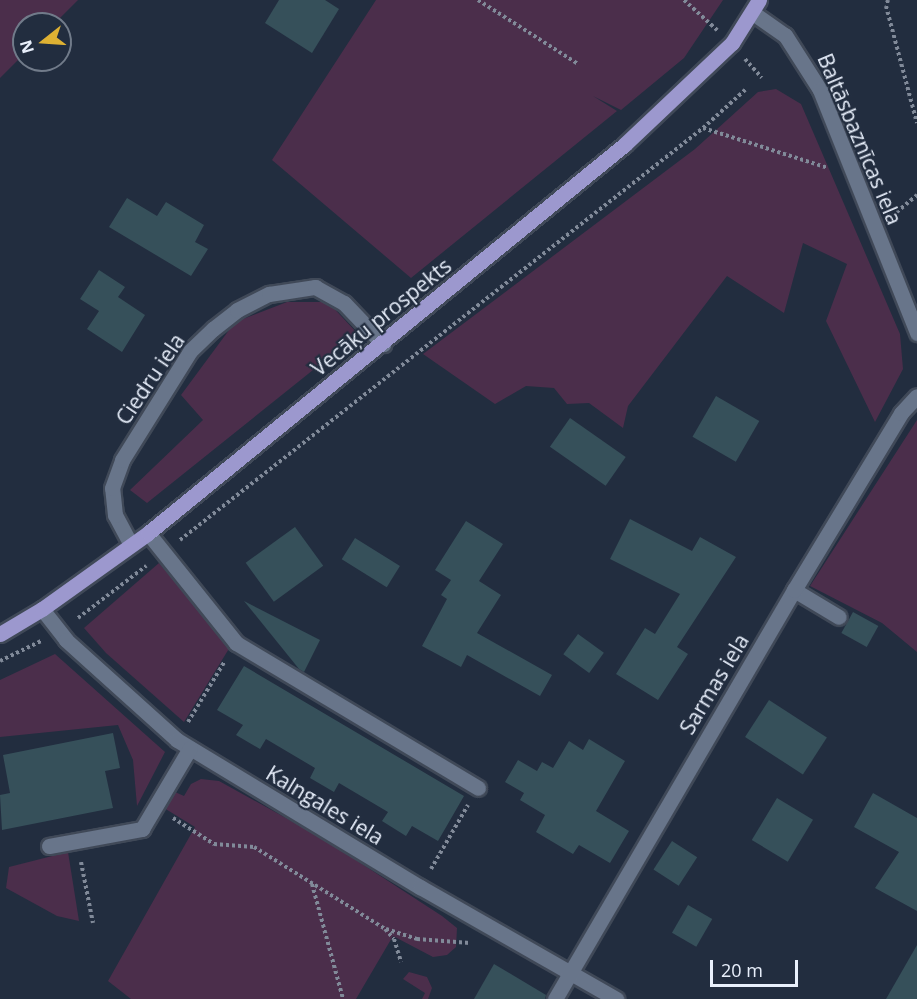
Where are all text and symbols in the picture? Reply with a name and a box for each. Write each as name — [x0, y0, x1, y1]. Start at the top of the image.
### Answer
north arrow — [12, 12, 72, 72]
text: N — [14, 37, 39, 56]
street label: Baltāsbaznīcas iela — [813, 50, 907, 228]
street label: Vecāķu prospekts — [306, 253, 456, 381]
street label: Ciedru iela — [110, 329, 190, 429]
street label: Sarmas iela — [674, 629, 754, 739]
street label: Kalngales iela — [262, 760, 388, 850]
scale bar — [713, 948, 802, 986]
text: 20 m — [721, 958, 763, 982]

